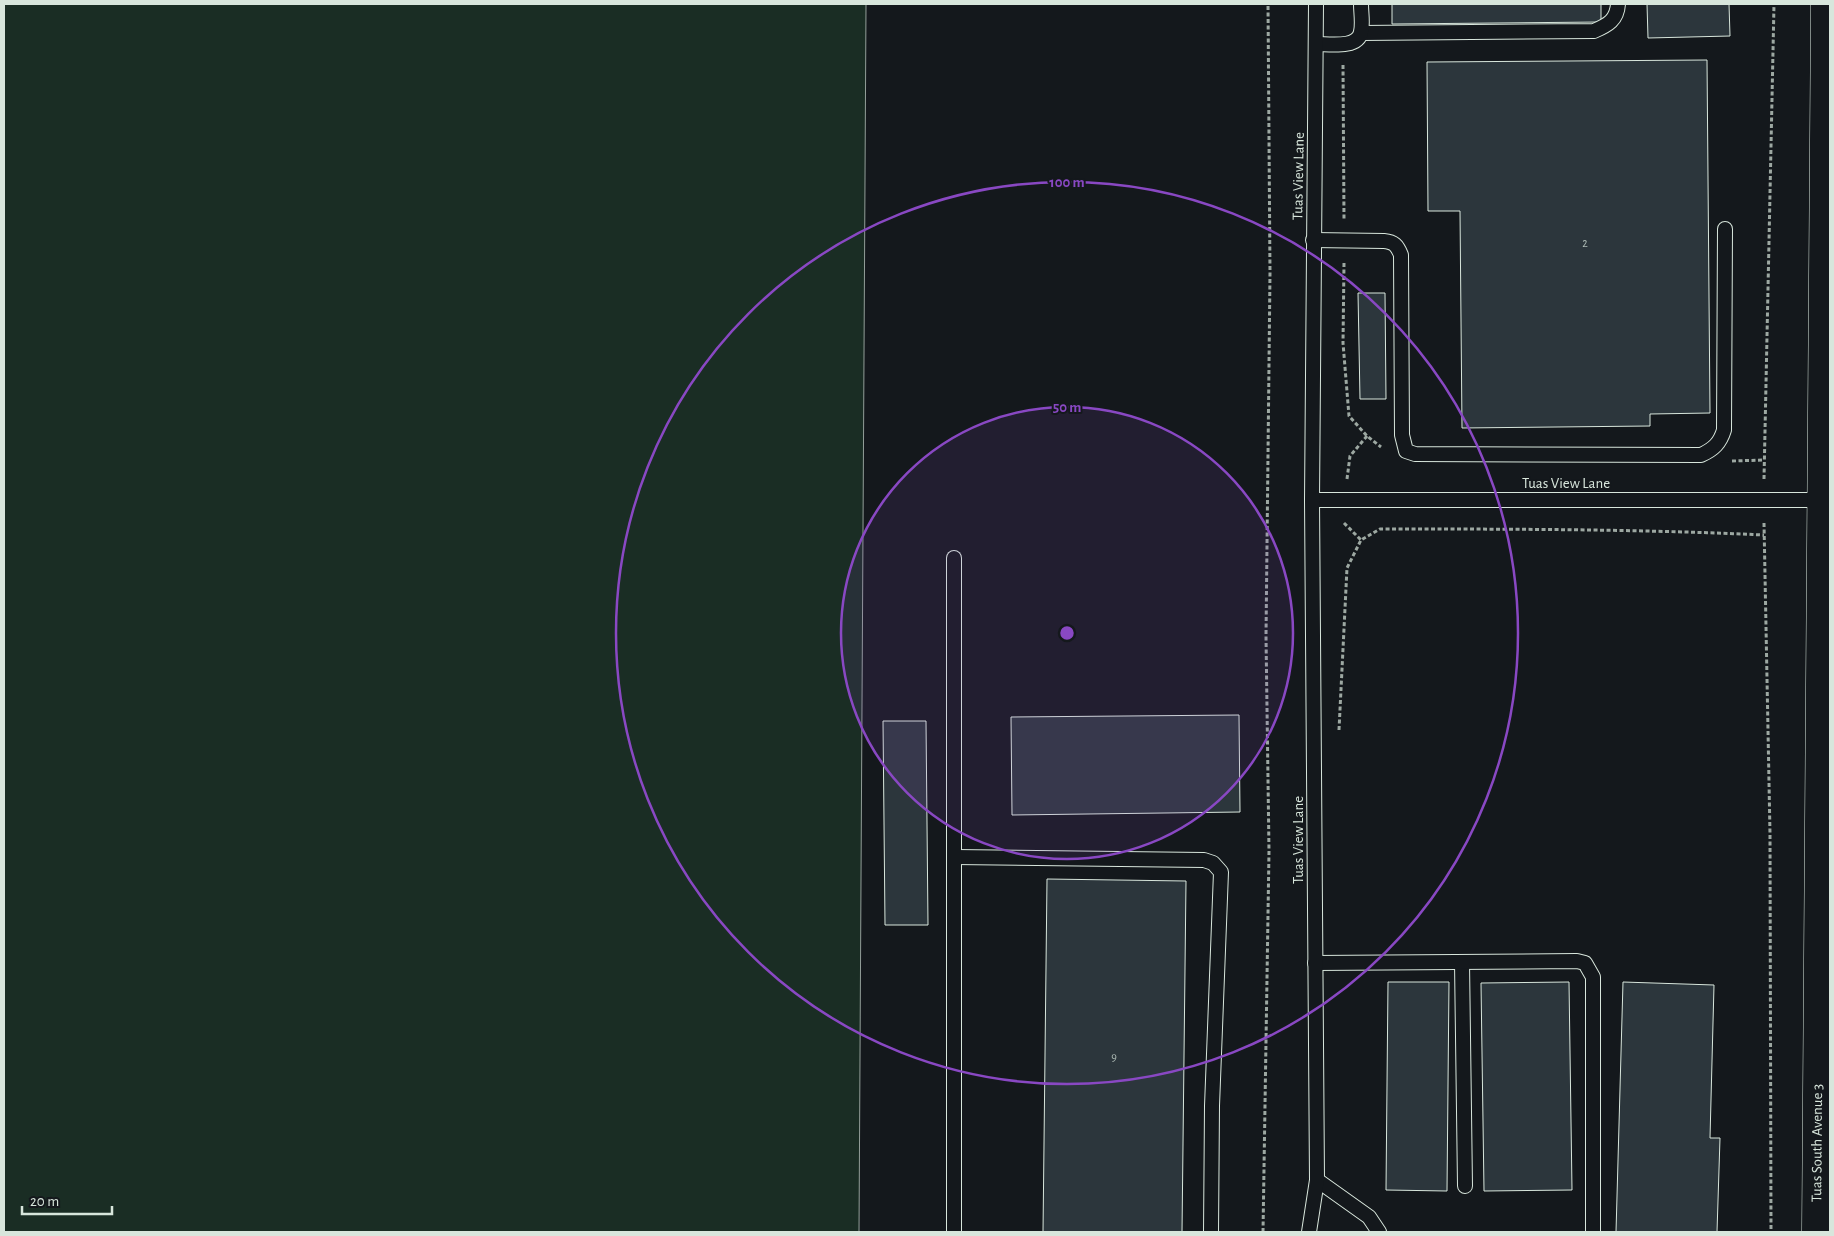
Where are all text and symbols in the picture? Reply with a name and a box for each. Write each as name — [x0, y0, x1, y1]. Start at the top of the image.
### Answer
street label: Tuas View Lane — [1290, 132, 1307, 220]
text: 100 m — [1049, 175, 1085, 190]
house number: 2 — [1582, 237, 1588, 249]
text: 50 m — [1053, 400, 1081, 415]
street label: Tuas View Lane — [1522, 476, 1610, 491]
centre of rings — [1058, 624, 1076, 642]
street label: Tuas View Lane — [1291, 796, 1306, 884]
house number: 9 — [1111, 1051, 1117, 1063]
street label: Tuas South Avenue 3 — [1809, 1084, 1825, 1202]
scale bar — [22, 1184, 112, 1216]
text: 20 m — [30, 1194, 59, 1209]

